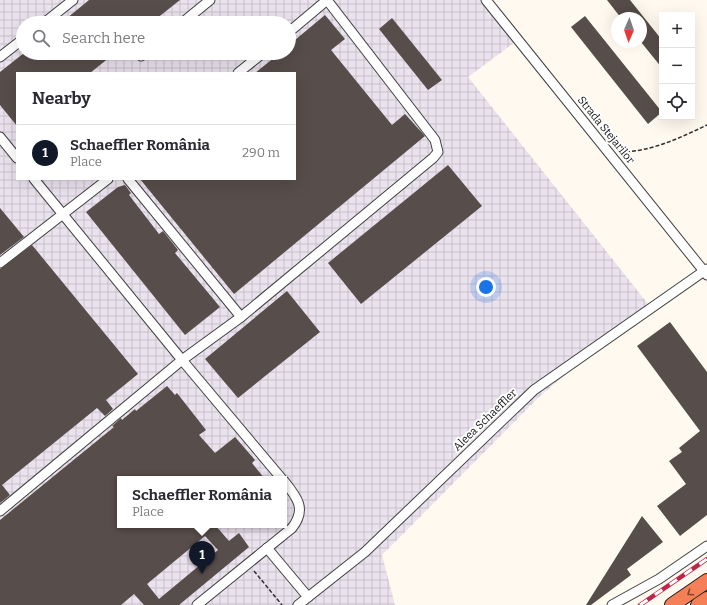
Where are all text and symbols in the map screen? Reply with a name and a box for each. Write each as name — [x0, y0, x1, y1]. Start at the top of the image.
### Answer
north arrow — [611, 12, 647, 48]
map controls — [659, 12, 695, 120]
button: + — [659, 12, 695, 48]
search box — [16, 16, 296, 60]
icon: search — [30, 27, 52, 49]
text: Search here — [62, 29, 145, 47]
button: − — [659, 48, 695, 84]
button: locate — [659, 84, 695, 120]
text: Nearby — [32, 88, 91, 109]
street label: Strada Stejarilor — [575, 94, 637, 166]
text: Schaeffler România — [70, 136, 210, 154]
text: 1 — [42, 145, 48, 160]
text: 290 m — [242, 145, 280, 160]
text: Place — [70, 154, 102, 169]
your location — [476, 277, 496, 297]
street label: Aleea Schaeffler — [450, 386, 520, 454]
popup — [117, 476, 287, 528]
text: Schaeffler România — [132, 486, 272, 504]
text: Place — [132, 504, 164, 519]
pin: 1 — [189, 541, 215, 574]
one-way arrow — [687, 588, 694, 595]

